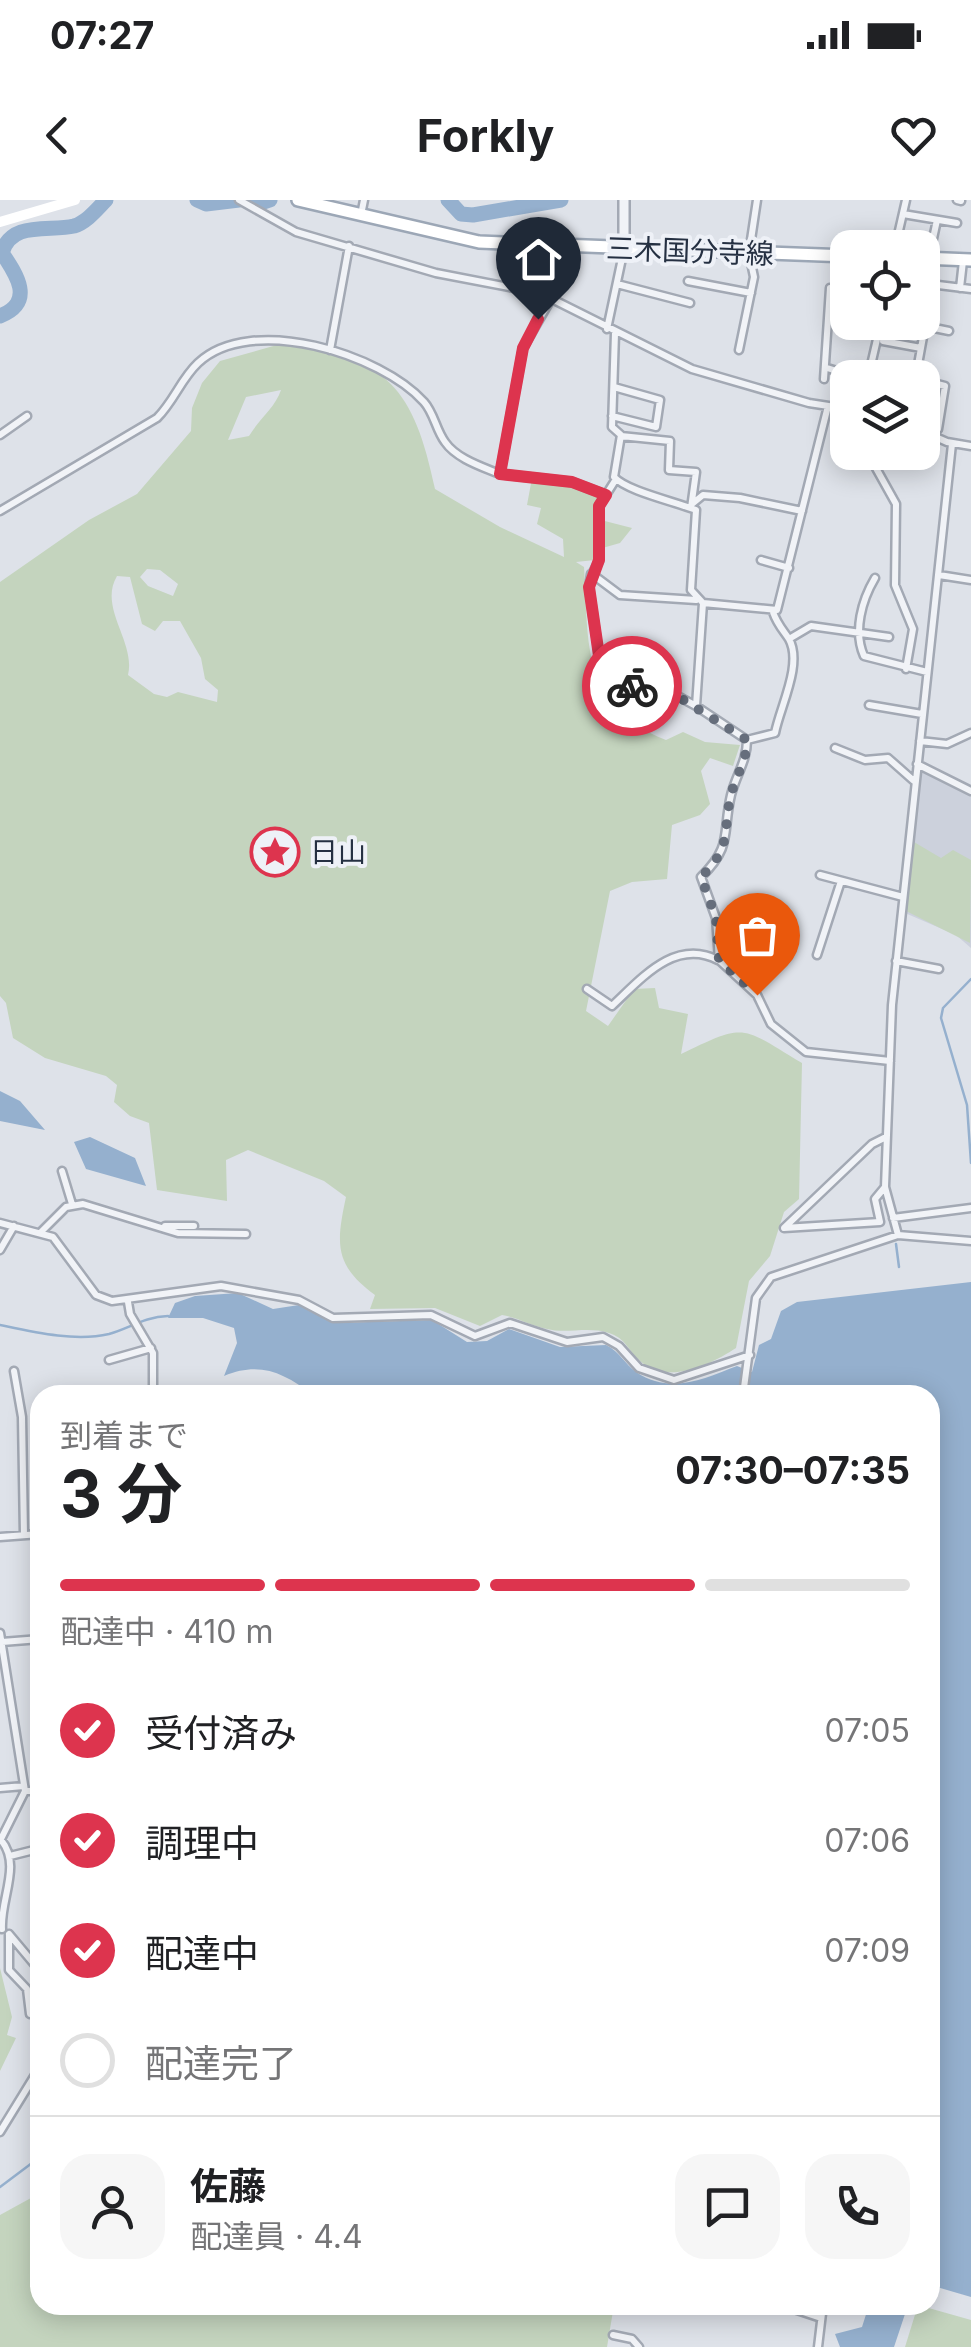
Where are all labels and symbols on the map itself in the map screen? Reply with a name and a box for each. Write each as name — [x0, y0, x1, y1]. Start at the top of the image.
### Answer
pin — [496, 217, 581, 320]
street label: 三木国分寺線 — [605, 231, 775, 271]
courier — [582, 636, 682, 736]
place icon: 日山 — [249, 826, 301, 878]
place label: 日山 — [310, 835, 366, 869]
pin — [715, 893, 800, 996]

